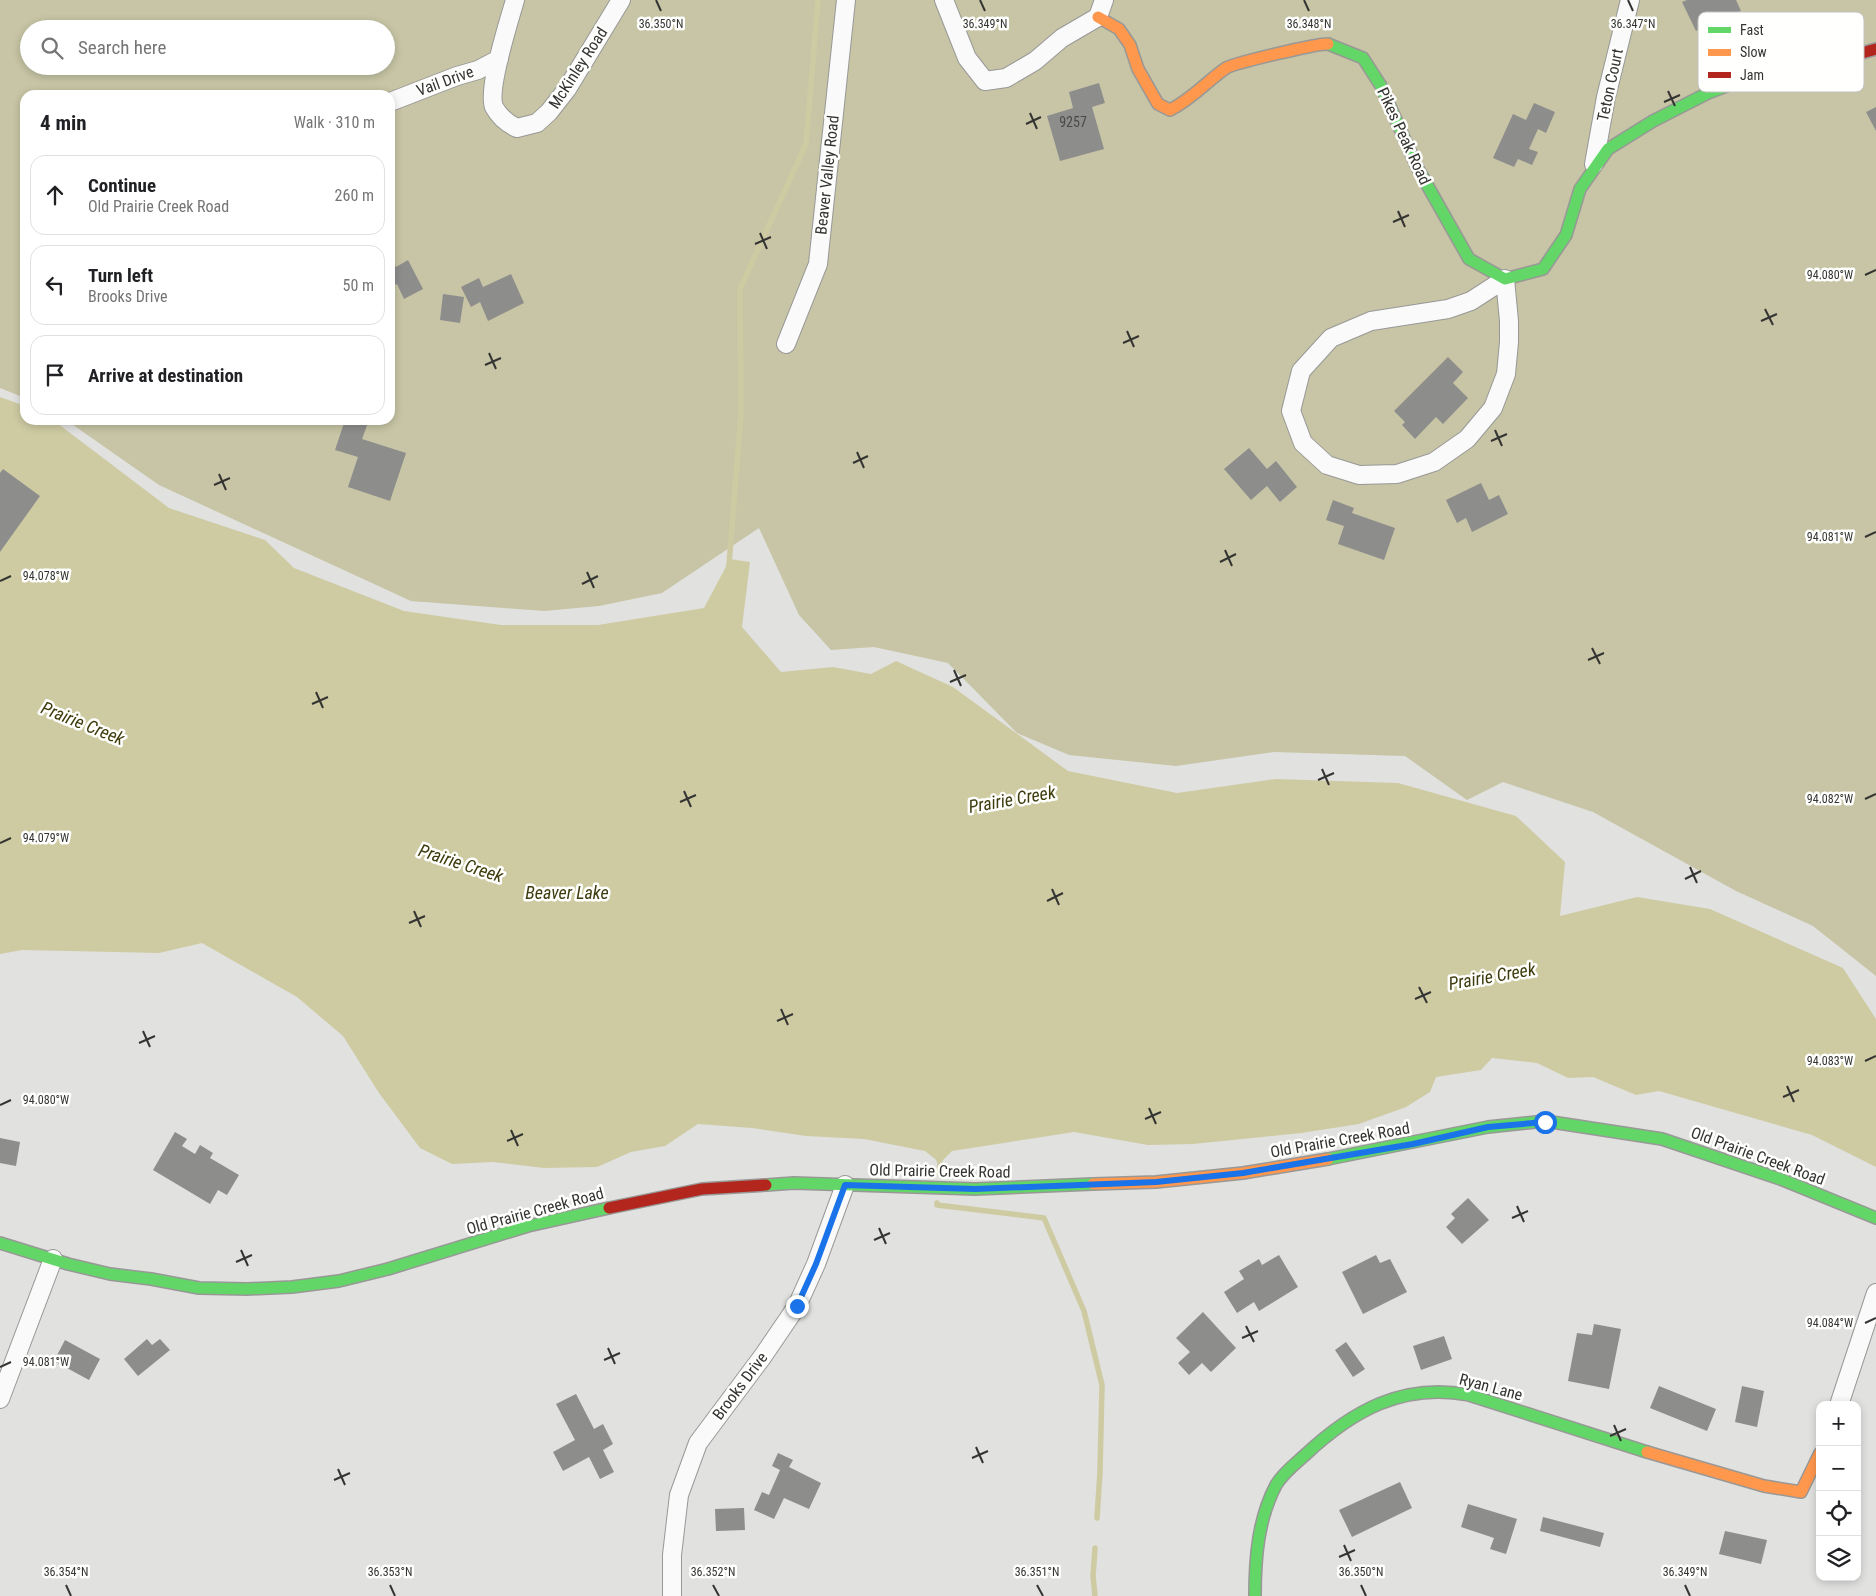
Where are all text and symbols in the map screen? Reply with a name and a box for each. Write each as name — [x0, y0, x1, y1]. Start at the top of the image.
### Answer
legend — [1698, 12, 1864, 92]
text: 36.350°N — [639, 17, 683, 31]
text: 36.349°N — [963, 17, 1007, 31]
text: 36.348°N — [1287, 17, 1331, 31]
text: 36.347°N — [1611, 17, 1655, 31]
search box — [20, 20, 395, 75]
text: Fast — [1740, 22, 1764, 38]
street label: McKinley Road — [545, 24, 611, 112]
icon: search — [38, 34, 66, 62]
text: Search here — [78, 36, 166, 59]
text: Slow — [1740, 44, 1767, 60]
street label: Teton Court — [1593, 47, 1627, 123]
street label: Vail Drive — [414, 62, 476, 100]
text: Jam — [1740, 67, 1764, 83]
street label: Pikes Peak Road — [1373, 84, 1435, 188]
text: 4 min — [40, 111, 87, 135]
text: Walk · 310 m — [294, 113, 375, 132]
street label: Beaver Valley Road — [811, 114, 843, 236]
house number: 9257 — [1059, 114, 1087, 130]
text: Continue — [88, 174, 156, 197]
icon: ahead — [41, 181, 69, 209]
text: 260 m — [335, 186, 374, 205]
text: Old Prairie Creek Road — [88, 197, 229, 216]
text: Turn left — [88, 264, 153, 287]
text: 94.080°W — [1807, 268, 1853, 282]
icon: left — [41, 271, 69, 299]
text: 50 m — [342, 276, 374, 295]
text: Brooks Drive — [88, 287, 168, 306]
icon: arrive — [41, 361, 69, 389]
text: Arrive at destination — [88, 364, 243, 387]
text: 94.081°W — [1807, 530, 1853, 544]
text: 94.078°W — [23, 569, 69, 583]
water label: Prairie Creek — [38, 697, 129, 750]
water label: Prairie Creek — [967, 781, 1058, 817]
text: 94.082°W — [1807, 792, 1853, 806]
text: 94.079°W — [23, 831, 69, 845]
water label: Prairie Creek — [416, 839, 507, 887]
water label: Beaver Lake — [525, 882, 609, 903]
water label: Prairie Creek — [1447, 958, 1538, 994]
text: 94.083°W — [1807, 1054, 1853, 1068]
text: 94.080°W — [23, 1093, 69, 1107]
route start — [1534, 1111, 1557, 1134]
street label: Old Prairie Creek Road — [1269, 1118, 1411, 1162]
street label: Old Prairie Creek Road — [1688, 1123, 1828, 1189]
street label: Old Prairie Creek Road — [869, 1160, 1011, 1182]
street label: Old Prairie Creek Road — [464, 1184, 606, 1238]
route end — [786, 1295, 809, 1318]
text: 94.084°W — [1807, 1316, 1853, 1330]
street label: Brooks Drive — [708, 1348, 772, 1424]
text: 94.081°W — [23, 1355, 69, 1369]
street label: Ryan Lane — [1457, 1369, 1525, 1405]
map controls — [1816, 1401, 1861, 1581]
button: + — [1816, 1401, 1861, 1446]
button: − — [1816, 1446, 1861, 1491]
button: locate — [1816, 1491, 1861, 1536]
button: layers — [1816, 1536, 1861, 1581]
text: 36.354°N — [44, 1565, 88, 1579]
text: 36.353°N — [368, 1565, 412, 1579]
text: 36.352°N — [691, 1565, 735, 1579]
text: 36.351°N — [1015, 1565, 1059, 1579]
text: 36.350°N — [1339, 1565, 1383, 1579]
text: 36.349°N — [1663, 1565, 1707, 1579]

